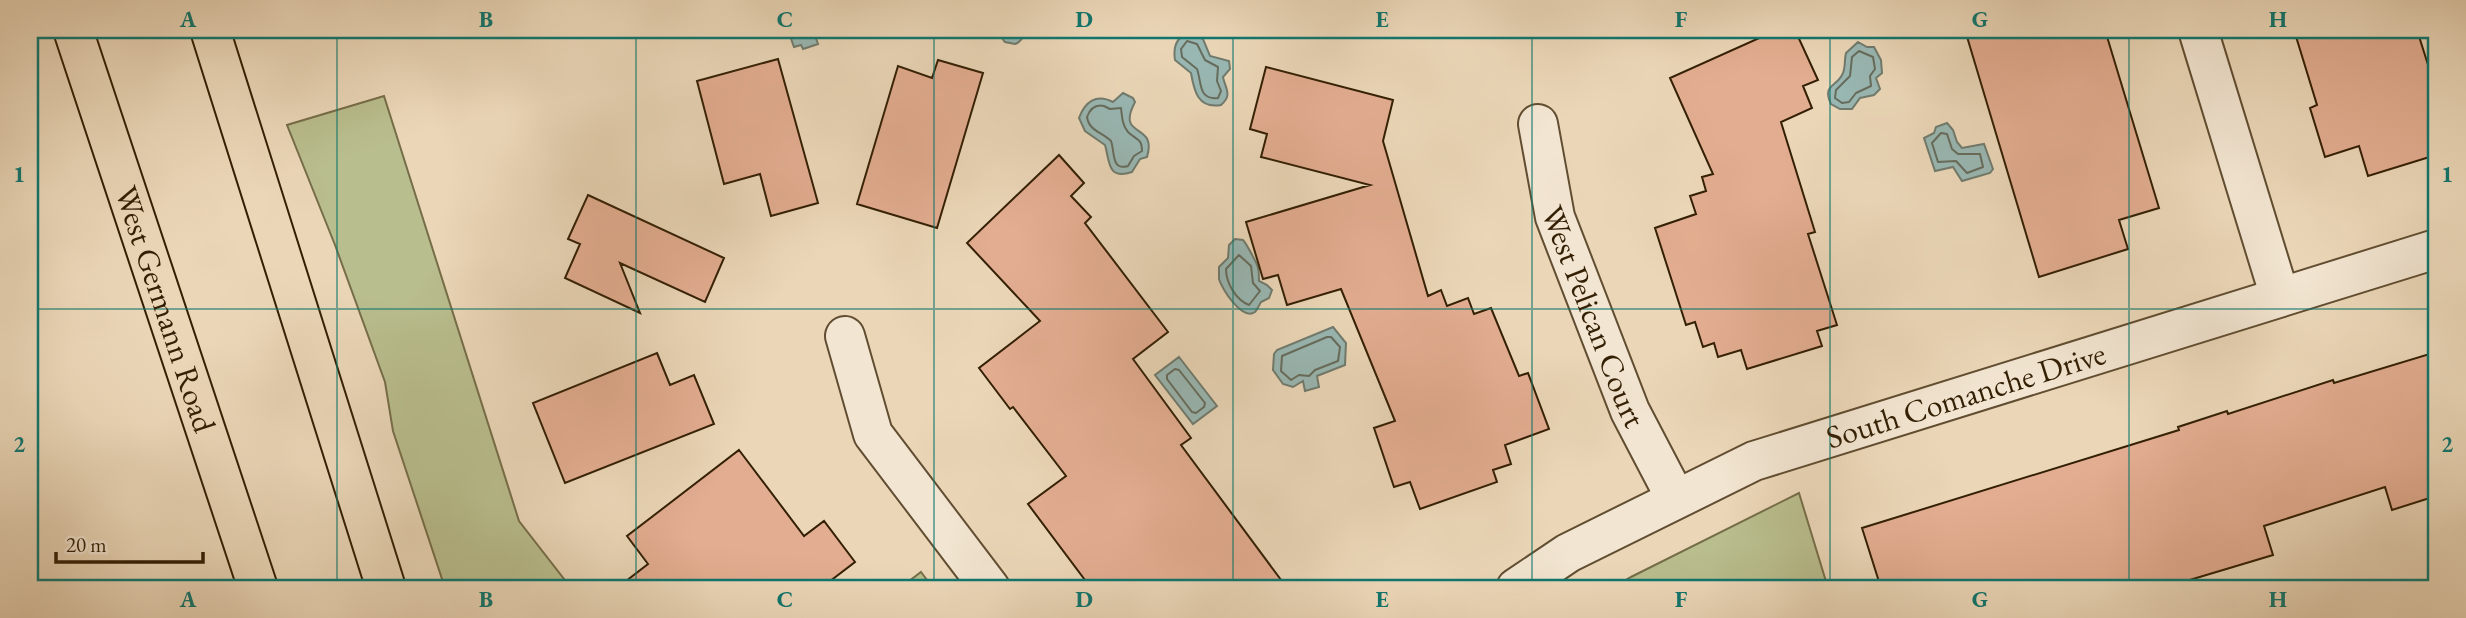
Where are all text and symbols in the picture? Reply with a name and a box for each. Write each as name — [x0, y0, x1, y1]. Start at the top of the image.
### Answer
text: A — [179, 4, 197, 34]
text: B — [479, 4, 493, 34]
text: C — [777, 4, 793, 34]
text: D — [1075, 4, 1093, 34]
text: E — [1375, 4, 1389, 34]
text: F — [1675, 4, 1688, 34]
text: G — [1972, 4, 1988, 34]
text: H — [2269, 4, 2287, 34]
text: 1 — [13, 159, 25, 189]
text: 1 — [2441, 159, 2453, 189]
street label: West Germann Road — [105, 181, 226, 438]
street label: West Pelican Court — [1532, 199, 1656, 435]
street label: South Comanche Drive — [1821, 332, 2111, 458]
text: 2 — [13, 429, 25, 459]
text: 2 — [2441, 429, 2453, 459]
scale bar — [56, 520, 203, 564]
text: 20 m — [66, 531, 107, 558]
text: A — [179, 584, 197, 614]
text: B — [479, 584, 493, 614]
text: C — [777, 584, 793, 614]
text: D — [1075, 584, 1093, 614]
text: E — [1375, 584, 1389, 614]
text: F — [1675, 584, 1688, 614]
text: G — [1972, 584, 1988, 614]
text: H — [2269, 584, 2287, 614]

